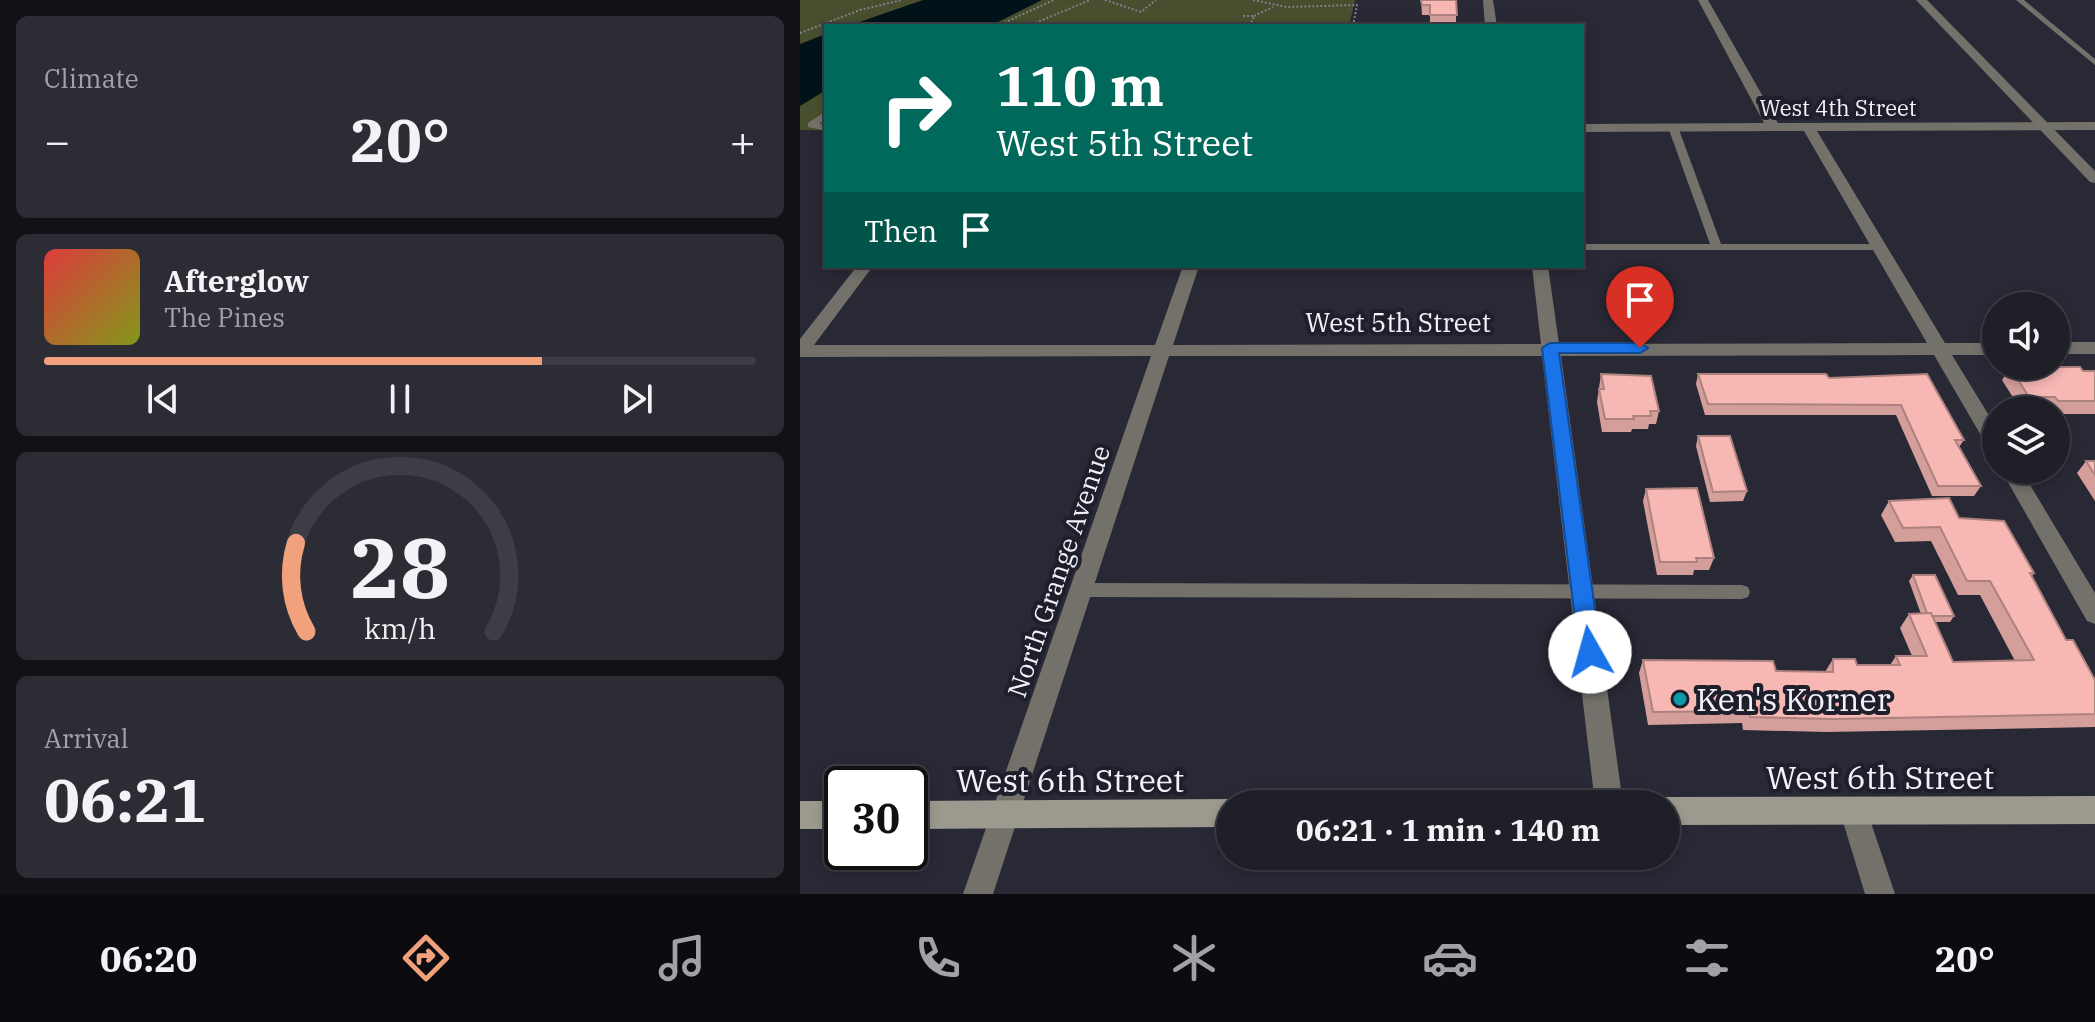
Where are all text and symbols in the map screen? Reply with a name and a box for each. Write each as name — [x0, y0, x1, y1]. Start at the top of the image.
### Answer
text: 110 m — [996, 49, 1164, 121]
icon: right — [864, 56, 968, 160]
text: Climate — [44, 61, 139, 95]
street label: West 4th Street — [1759, 93, 1917, 122]
text: 20° — [350, 100, 450, 179]
text: − — [44, 112, 70, 169]
text: + — [730, 112, 756, 169]
text: West 5th Street — [996, 119, 1253, 166]
icon: arrive — [954, 208, 998, 252]
text: Then — [864, 211, 938, 250]
text: Afterglow — [164, 261, 309, 300]
pin — [1606, 266, 1674, 348]
icon: arrive — [1618, 278, 1662, 322]
map controls — [1982, 292, 2070, 484]
button: sound — [1982, 292, 2070, 380]
text: The Pines — [164, 300, 285, 334]
street label: West 5th Street — [1305, 305, 1491, 339]
icon: previous — [141, 377, 185, 421]
icon: pause — [378, 377, 422, 421]
icon: next — [615, 377, 659, 421]
button: layers — [1982, 396, 2070, 484]
street label: North Grange Avenue — [999, 440, 1117, 702]
text: 28 — [350, 513, 450, 621]
text: km/h — [364, 610, 436, 647]
position arrow — [1548, 610, 1632, 694]
place label: Ken's Korner — [1696, 678, 1891, 720]
marker: Ken's Korner — [1671, 690, 1689, 708]
text: Arrival — [44, 721, 129, 755]
street label: West 6th Street — [1766, 756, 1994, 798]
street label: West 6th Street — [956, 759, 1184, 801]
text: 06:21 — [44, 760, 206, 839]
speed limit sign: 30 — [824, 766, 928, 870]
text: 06:21 · 1 min · 140 m — [1296, 810, 1600, 849]
icon: directions — [398, 930, 454, 986]
icon: music — [654, 930, 710, 986]
icon: phone — [910, 930, 966, 986]
icon: climate — [1166, 930, 1222, 986]
icon: car — [1422, 930, 1478, 986]
icon: filters — [1679, 930, 1735, 986]
text: 06:20 — [100, 935, 197, 982]
text: 20° — [1935, 935, 1995, 982]

